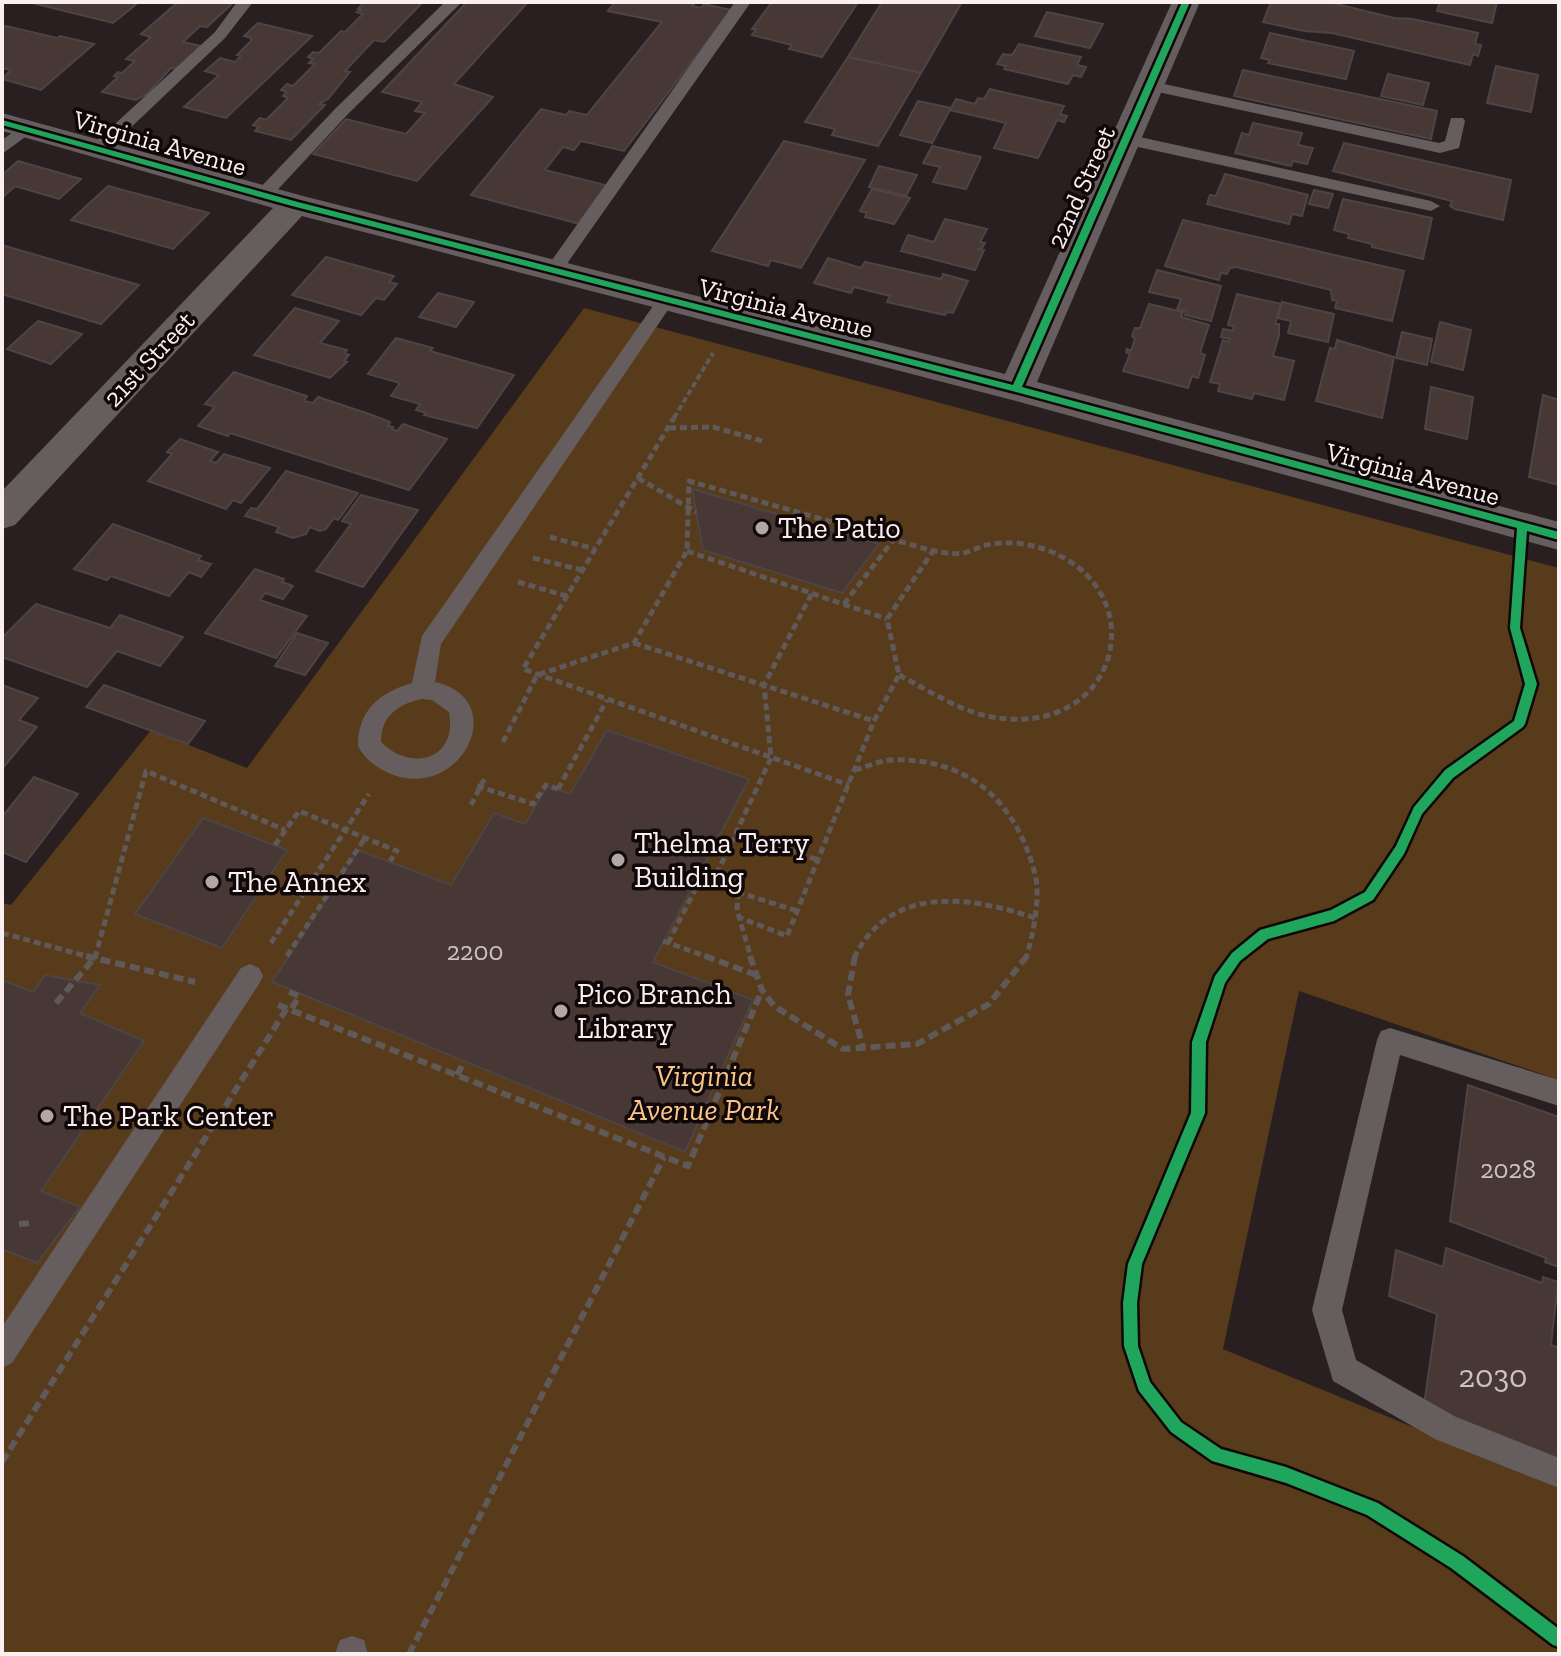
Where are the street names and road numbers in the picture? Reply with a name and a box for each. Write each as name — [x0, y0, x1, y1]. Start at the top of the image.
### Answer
street label: Virginia Avenue — [69, 103, 250, 183]
street label: 22nd Street — [1040, 121, 1122, 253]
street label: Virginia Avenue — [695, 271, 876, 345]
street label: 21st Street — [97, 304, 201, 413]
street label: Virginia Avenue — [1322, 435, 1503, 513]

